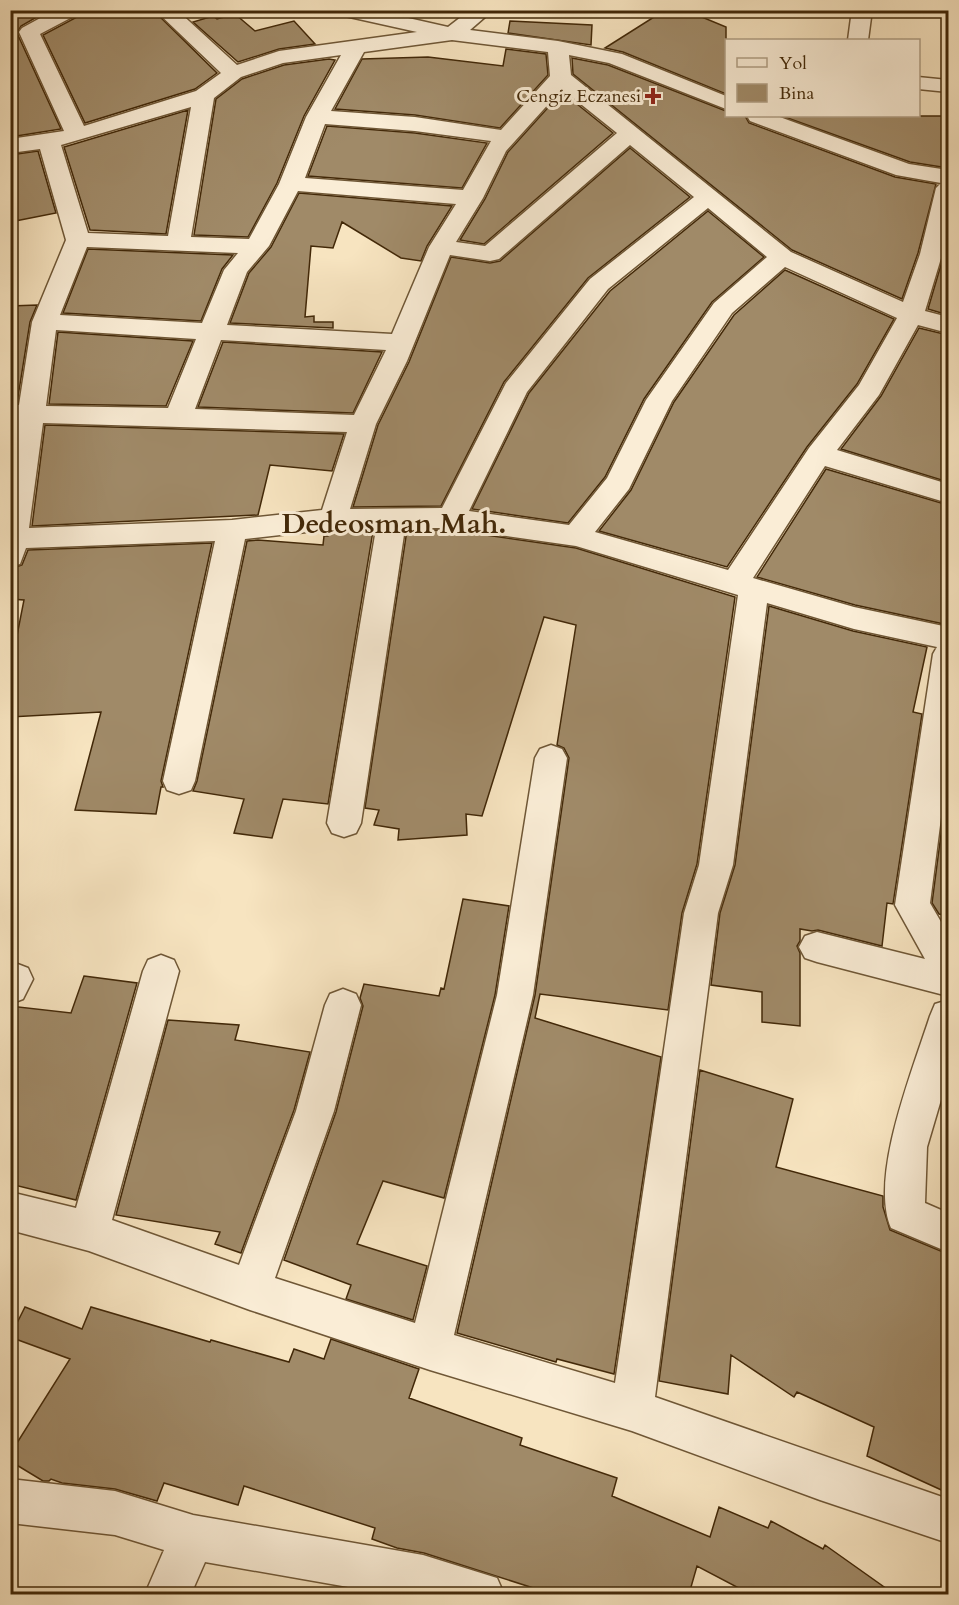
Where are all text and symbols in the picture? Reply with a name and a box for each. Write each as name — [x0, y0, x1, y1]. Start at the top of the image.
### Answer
legend — [725, 39, 920, 117]
text: Yol — [779, 51, 807, 76]
text: Bina — [779, 81, 815, 106]
place label: Cengiz Eczanesi — [516, 84, 641, 109]
marker: Cengiz Eczanesi — [646, 89, 660, 103]
district label: Dedeosman Mah. — [282, 505, 506, 543]

